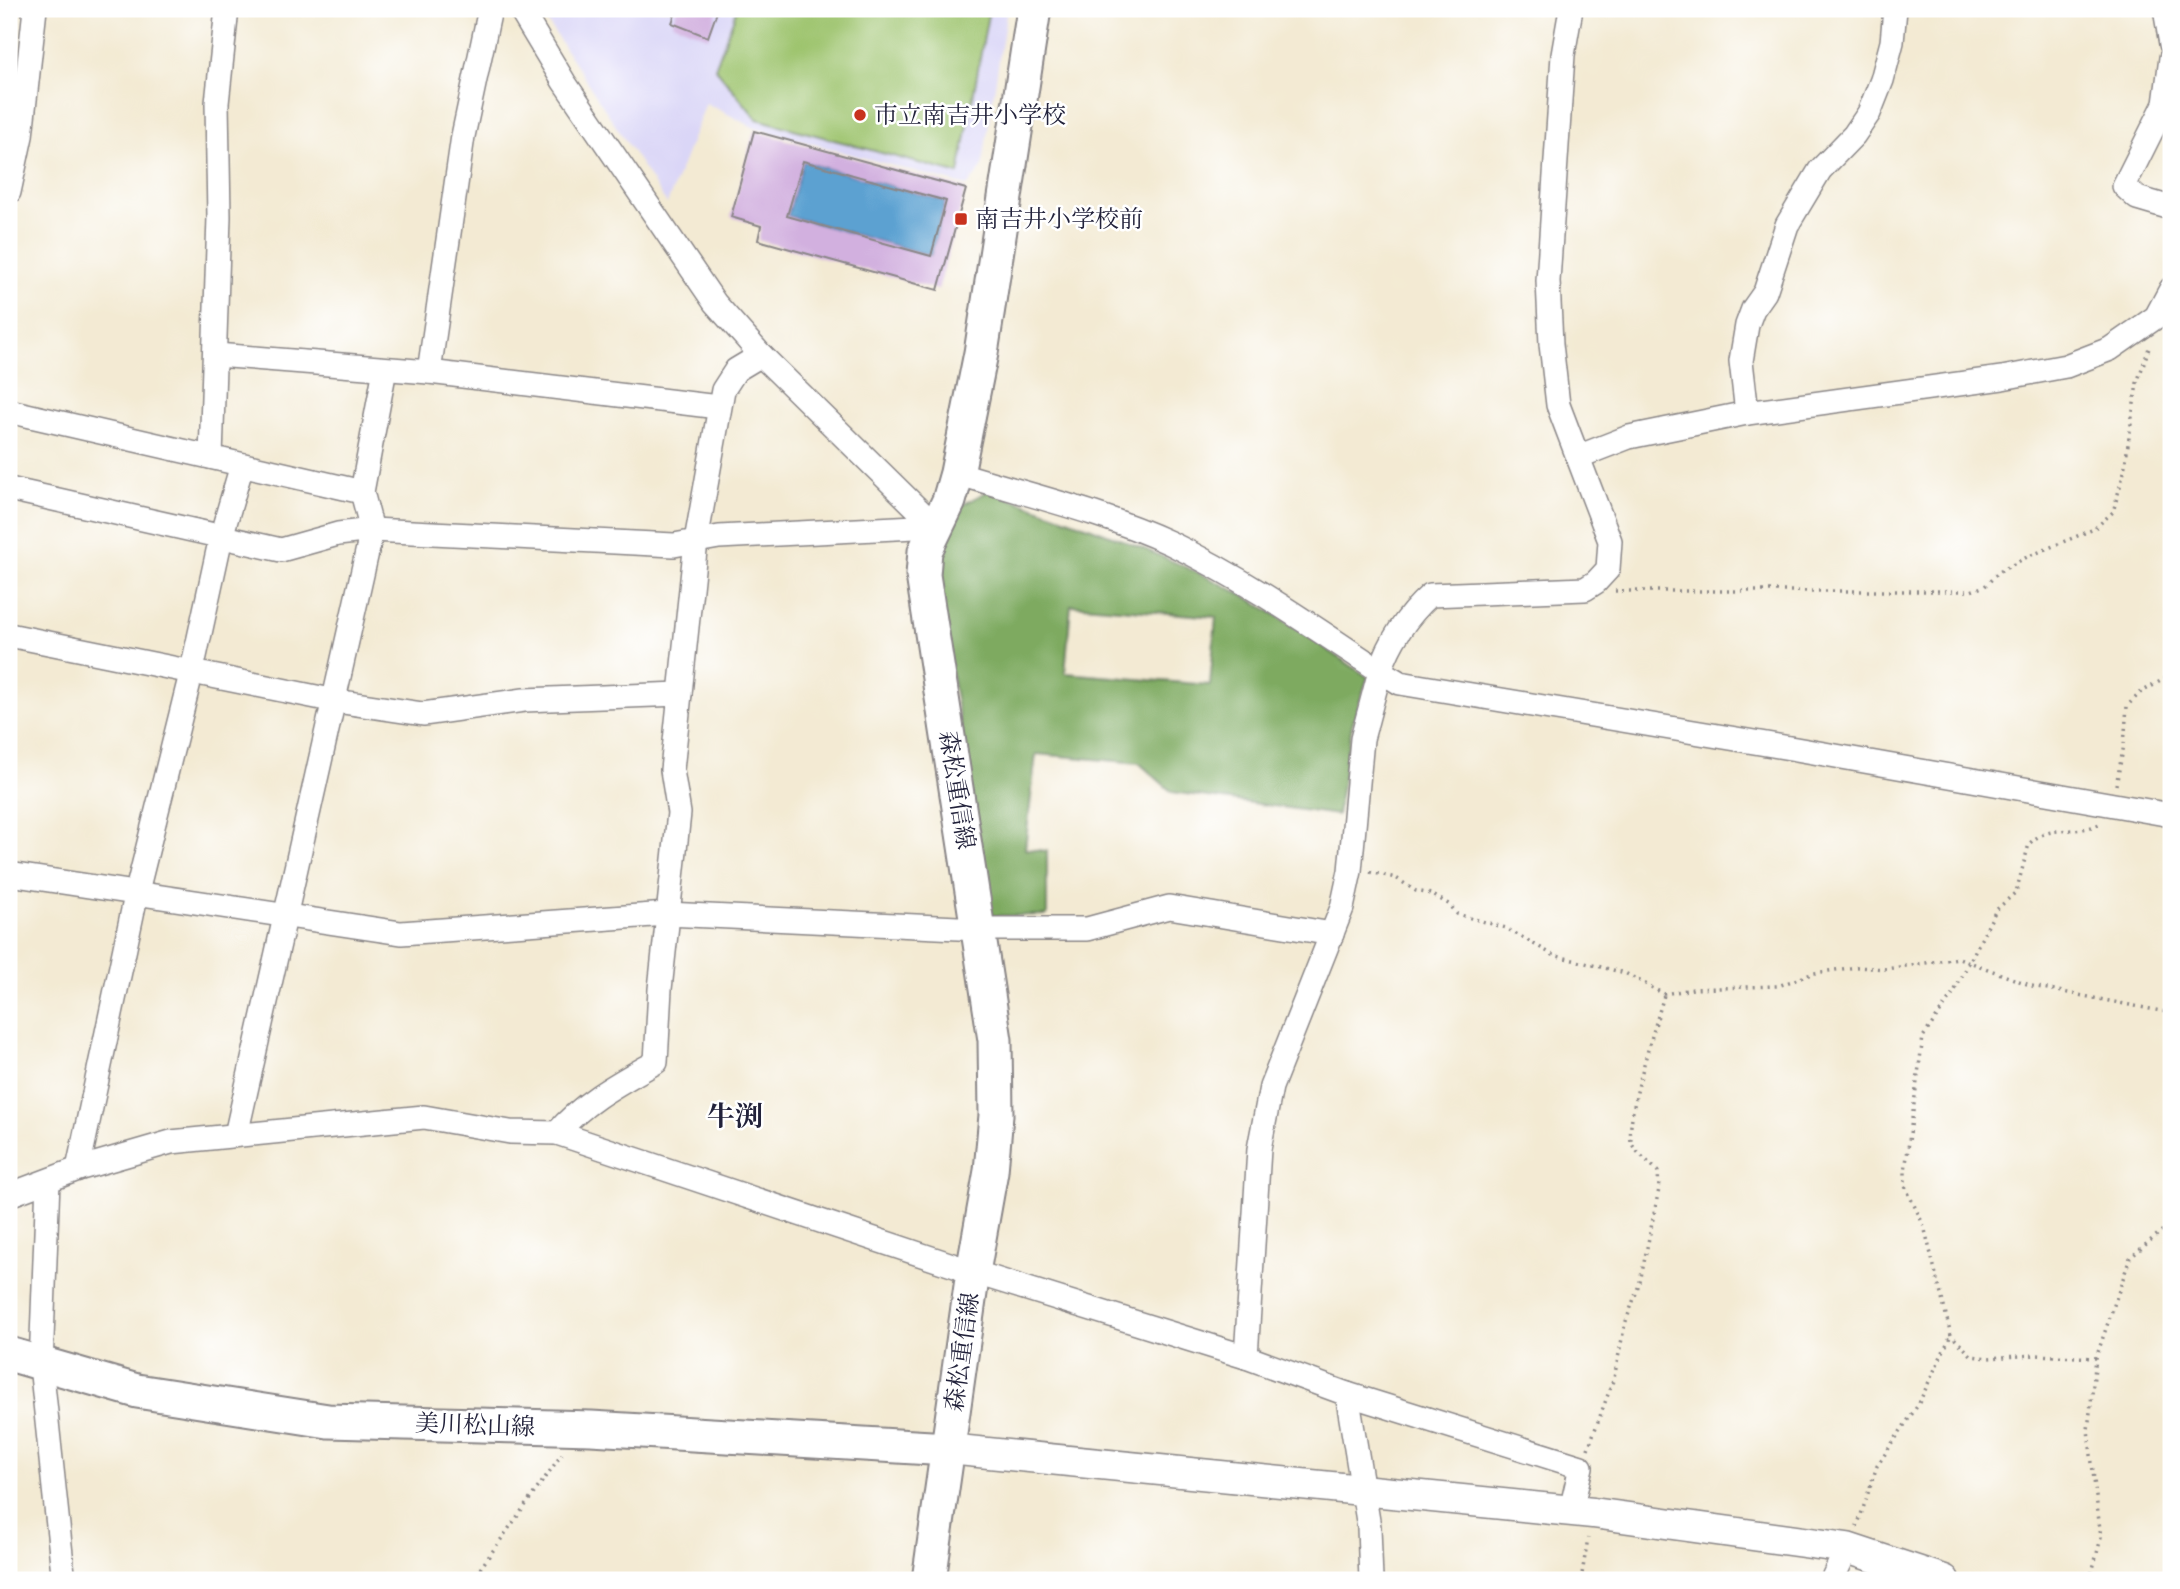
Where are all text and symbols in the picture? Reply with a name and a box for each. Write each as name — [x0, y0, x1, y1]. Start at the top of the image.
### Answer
place label: 市立南吉井小学校 — [874, 99, 1066, 132]
marker: 市立南吉井小学校 — [852, 107, 868, 123]
place label: 南吉井小学校前 — [975, 203, 1143, 236]
marker: 南吉井小学校前 — [953, 211, 969, 227]
street label: 森松重信線 — [931, 728, 982, 852]
district label: 牛渕 — [707, 1098, 763, 1136]
street label: 森松重信線 — [938, 1290, 987, 1414]
street label: 美川松山線 — [414, 1407, 536, 1444]

